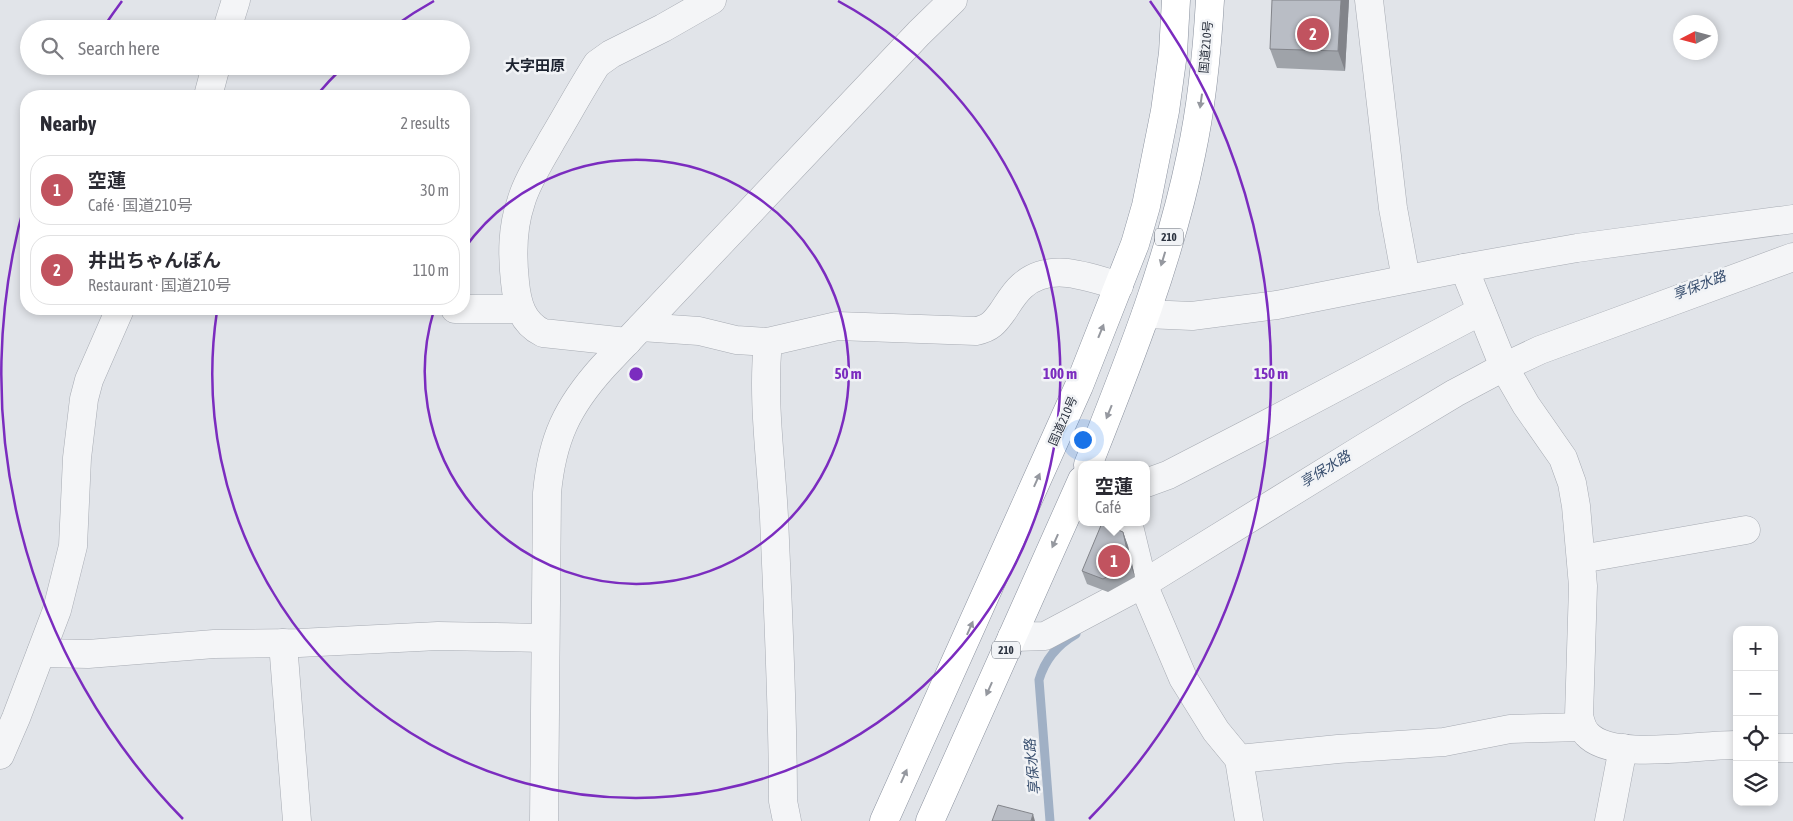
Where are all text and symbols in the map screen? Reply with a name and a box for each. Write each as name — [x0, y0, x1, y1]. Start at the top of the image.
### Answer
pin: 2 — [1297, 15, 1329, 53]
north arrow — [1673, 15, 1718, 60]
search box — [20, 20, 470, 75]
street label: 国道210号 — [1197, 20, 1215, 74]
icon: search — [38, 34, 66, 62]
text: Search here — [78, 37, 160, 59]
district label: 大字田原 — [505, 57, 565, 74]
one-way arrow — [1196, 93, 1204, 109]
text: Nearby — [40, 111, 96, 135]
text: 2 results — [400, 114, 450, 132]
text: 空蓮 — [88, 169, 126, 191]
text: 1 — [53, 181, 61, 199]
text: 30 m — [420, 181, 449, 199]
text: Café · 国道210号 — [88, 196, 193, 214]
road number: 210 — [1155, 228, 1183, 246]
text: 井出ちゃんぽん — [88, 249, 221, 271]
one-way arrow — [1158, 251, 1166, 266]
text: 2 — [53, 261, 61, 279]
text: 110 m — [413, 261, 449, 279]
water label: 享保水路 — [1670, 267, 1729, 303]
text: Restaurant · 国道210号 — [88, 276, 231, 294]
one-way arrow — [1097, 323, 1105, 338]
centre of rings — [627, 365, 645, 383]
text: 50 m — [835, 365, 862, 382]
text: 100 m — [1043, 365, 1077, 382]
text: 150 m — [1254, 365, 1288, 382]
street label: 国道210号 — [1046, 394, 1080, 448]
one-way arrow — [1105, 405, 1113, 420]
your location — [1070, 427, 1096, 453]
water label: 享保水路 — [1297, 447, 1354, 490]
popup — [1078, 461, 1150, 526]
one-way arrow — [1033, 473, 1041, 487]
text: 空蓮 — [1095, 475, 1133, 497]
text: Café — [1095, 498, 1121, 516]
one-way arrow — [1051, 534, 1059, 548]
pin: 1 — [1098, 542, 1130, 580]
one-way arrow — [967, 621, 975, 635]
map controls — [1733, 626, 1778, 806]
button: + — [1733, 626, 1778, 671]
road number: 210 — [992, 642, 1020, 658]
button: − — [1733, 671, 1778, 716]
one-way arrow — [984, 682, 992, 696]
button: locate — [1733, 716, 1778, 761]
water label: 享保水路 — [1022, 737, 1042, 796]
button: layers — [1733, 761, 1778, 806]
one-way arrow — [900, 769, 909, 784]

